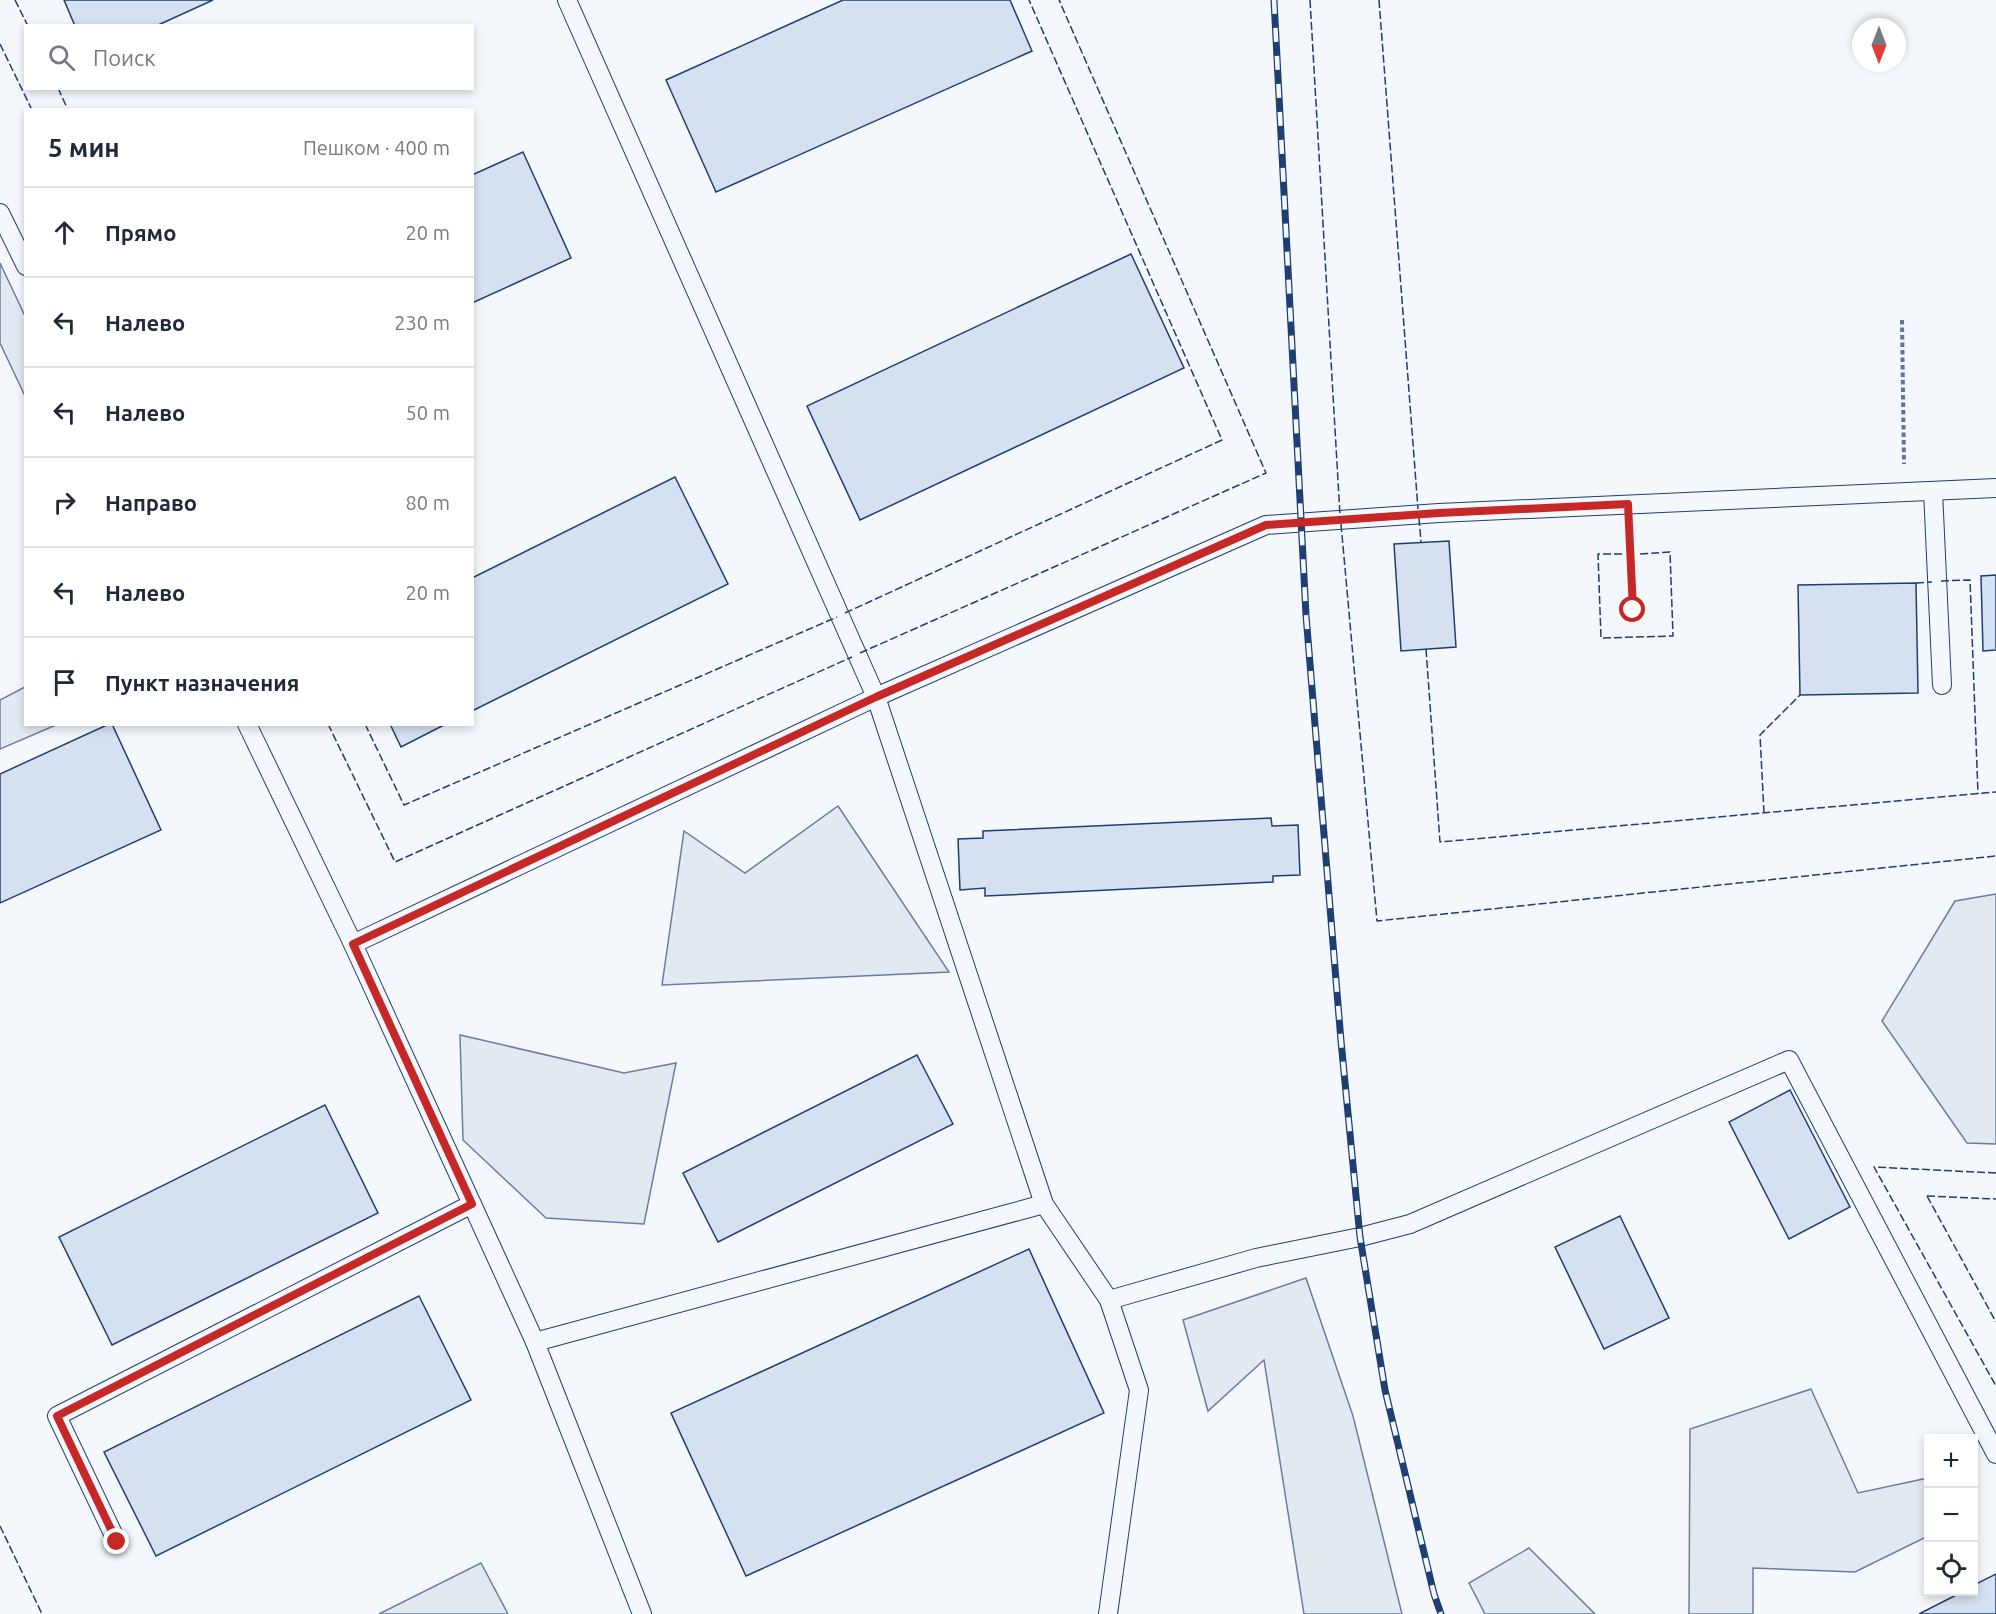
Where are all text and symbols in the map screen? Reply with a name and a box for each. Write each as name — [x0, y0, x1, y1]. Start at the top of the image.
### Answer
north arrow — [1852, 18, 1906, 72]
search box — [24, 24, 474, 90]
icon: search — [45, 41, 78, 74]
text: Поиск — [93, 45, 156, 70]
text: 5 мин — [48, 133, 120, 162]
text: Пешком · 400 m — [303, 136, 450, 159]
icon: ahead — [48, 216, 81, 249]
text: Прямо — [105, 220, 176, 245]
text: 20 m — [406, 221, 450, 244]
icon: left — [48, 306, 81, 339]
text: Налево — [105, 310, 185, 335]
text: 230 m — [394, 311, 450, 334]
icon: left — [48, 396, 81, 429]
text: Налево — [105, 400, 185, 425]
text: 50 m — [406, 401, 450, 424]
icon: right — [48, 486, 81, 519]
text: Направо — [105, 490, 197, 515]
text: 80 m — [406, 491, 450, 514]
icon: left — [48, 576, 81, 609]
text: Налево — [105, 580, 185, 605]
text: 20 m — [406, 581, 450, 604]
route start — [1619, 596, 1645, 622]
icon: arrive — [48, 666, 81, 699]
text: Пункт назначения — [105, 670, 299, 695]
map controls — [1924, 1434, 1978, 1596]
button: + — [1924, 1434, 1978, 1488]
button: − — [1924, 1488, 1978, 1542]
route end — [103, 1528, 129, 1554]
button: locate — [1924, 1542, 1978, 1596]

